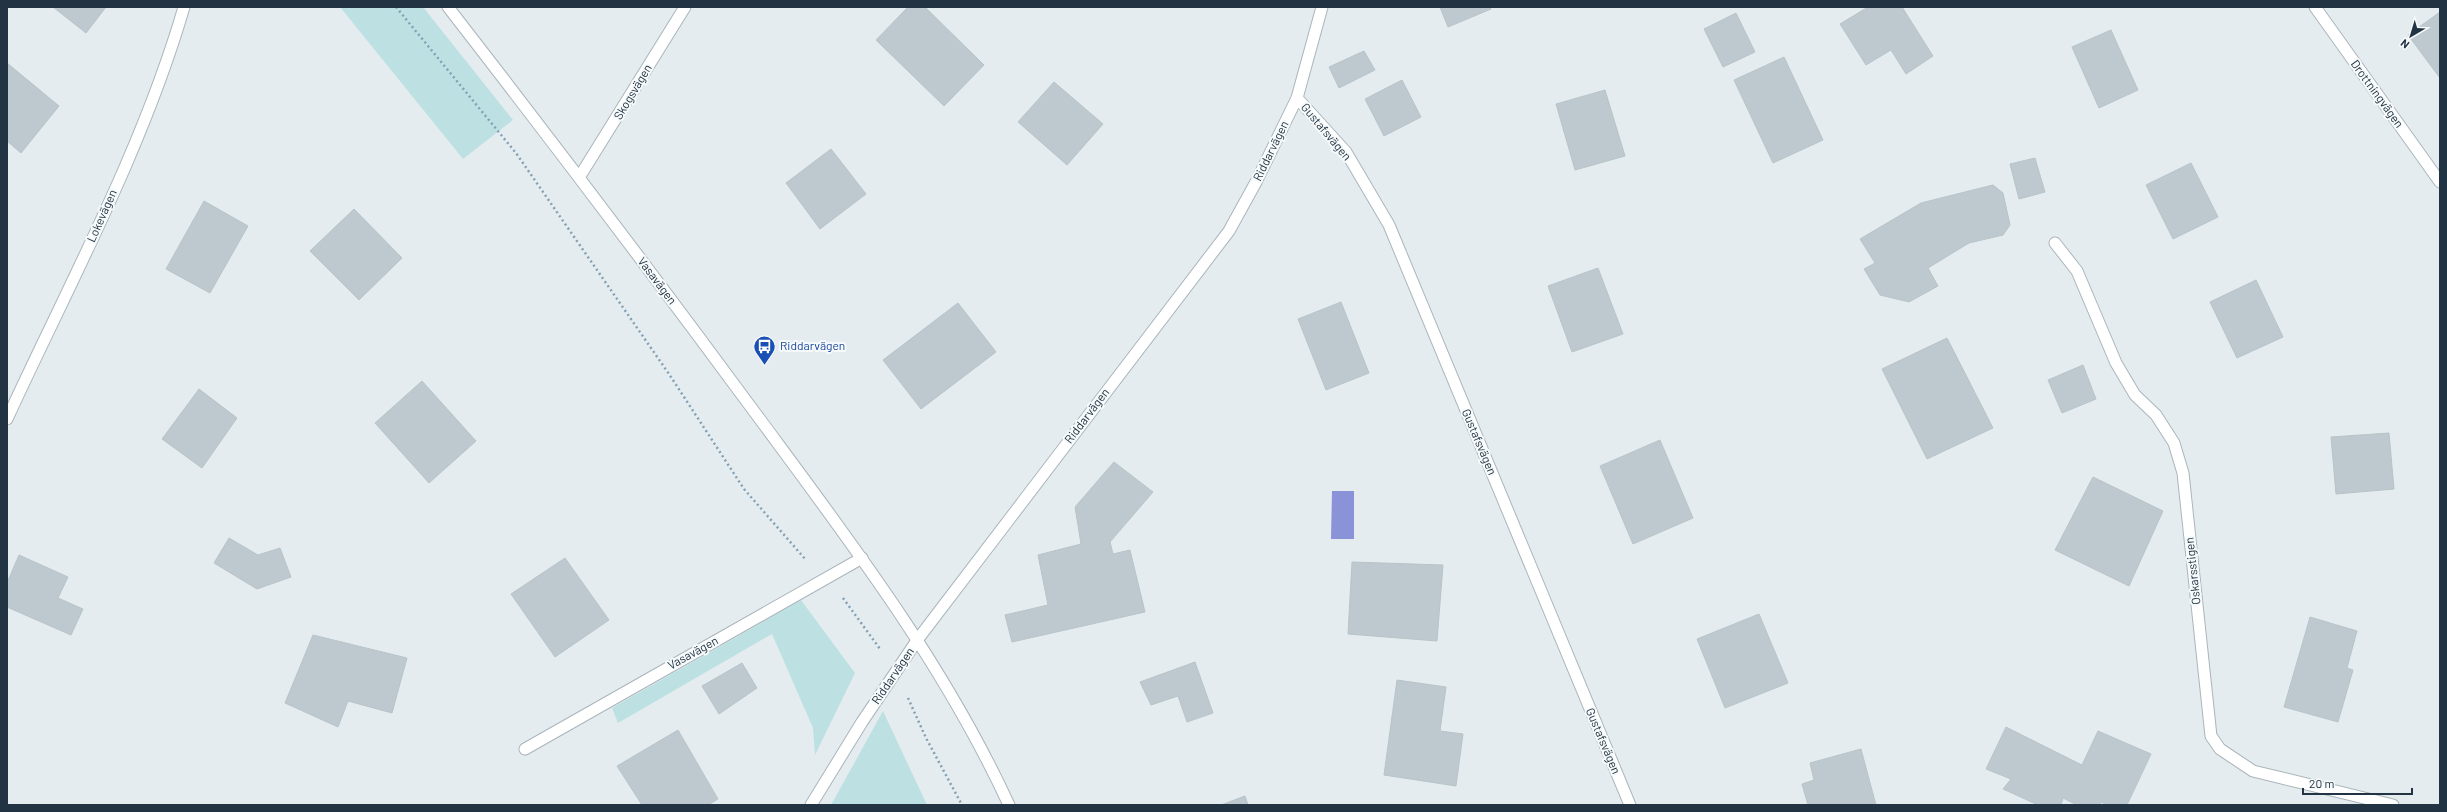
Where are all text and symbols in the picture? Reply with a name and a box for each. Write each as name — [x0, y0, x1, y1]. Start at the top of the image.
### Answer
north arrow — [2391, 16, 2431, 56]
text: N — [2398, 37, 2411, 52]
street label: Drottningvägen — [2349, 57, 2407, 130]
street label: Skogsvägen — [610, 61, 654, 122]
street label: Gustafsvägen — [1299, 100, 1355, 163]
street label: Riddarvägen — [1249, 118, 1291, 183]
street label: Lokevägen — [83, 187, 119, 244]
street label: Vasavägen — [636, 254, 680, 307]
bus stop icon: Riddarvägen — [752, 333, 778, 366]
place label: Riddarvägen — [780, 338, 845, 352]
street label: Riddarvägen — [1061, 385, 1111, 446]
street label: Gustafsvägen — [1460, 406, 1500, 477]
street label: Oskarsstigen — [2182, 537, 2203, 605]
street label: Vasavägen — [665, 633, 720, 672]
street label: Riddarvägen — [868, 644, 916, 706]
street label: Gustafsvägen — [1584, 705, 1624, 776]
scale bar — [2303, 770, 2412, 796]
text: 20 m — [2309, 776, 2335, 790]

